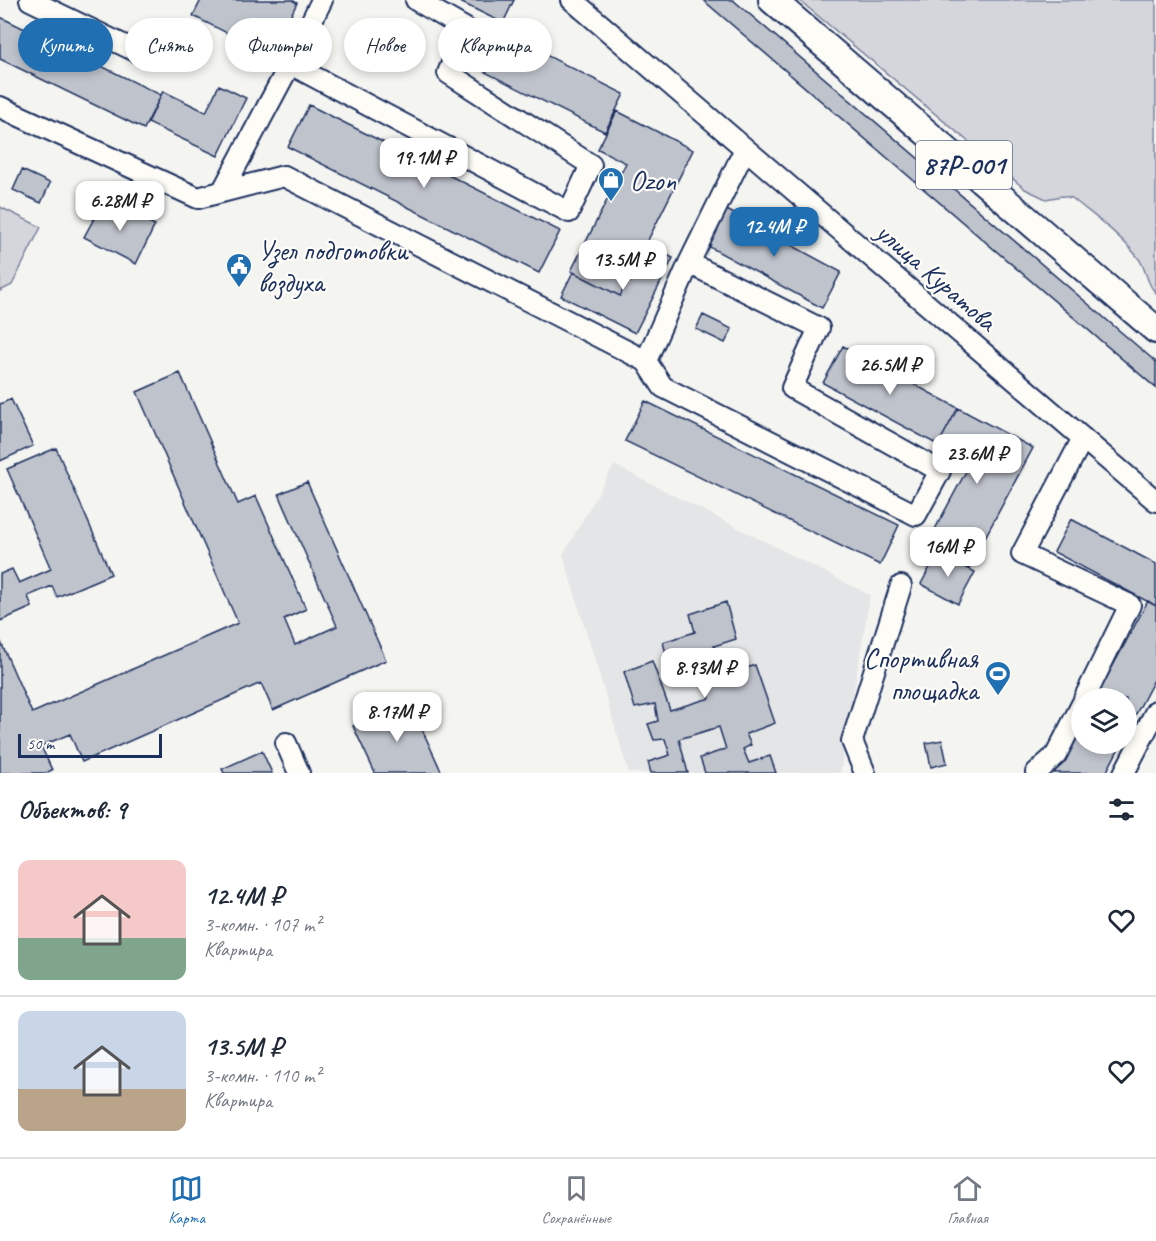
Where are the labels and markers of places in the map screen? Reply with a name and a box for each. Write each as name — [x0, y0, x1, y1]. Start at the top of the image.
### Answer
pin: 19.1M ₽ — [369, 138, 479, 189]
place label: Ozon — [630, 163, 676, 198]
shop icon: Ozon — [596, 165, 626, 203]
pin: 6.28M ₽ — [65, 181, 175, 232]
pin: 12.4M ₽ — [719, 207, 829, 258]
place label: Узел подготовки воздуха — [258, 233, 409, 300]
pin: 13.5M ₽ — [568, 240, 678, 291]
public building icon: Узел подготовки воздуха — [224, 251, 254, 289]
pin: 26.5M ₽ — [835, 345, 945, 396]
pin: 23.6M ₽ — [922, 434, 1032, 485]
pin: 16M ₽ — [906, 527, 990, 578]
place label: Спортивная площадка — [864, 641, 981, 708]
pin: 8.93M ₽ — [650, 648, 760, 699]
sports icon: Спортивная площадка — [983, 659, 1013, 697]
pin: 8.17M ₽ — [342, 692, 452, 743]

